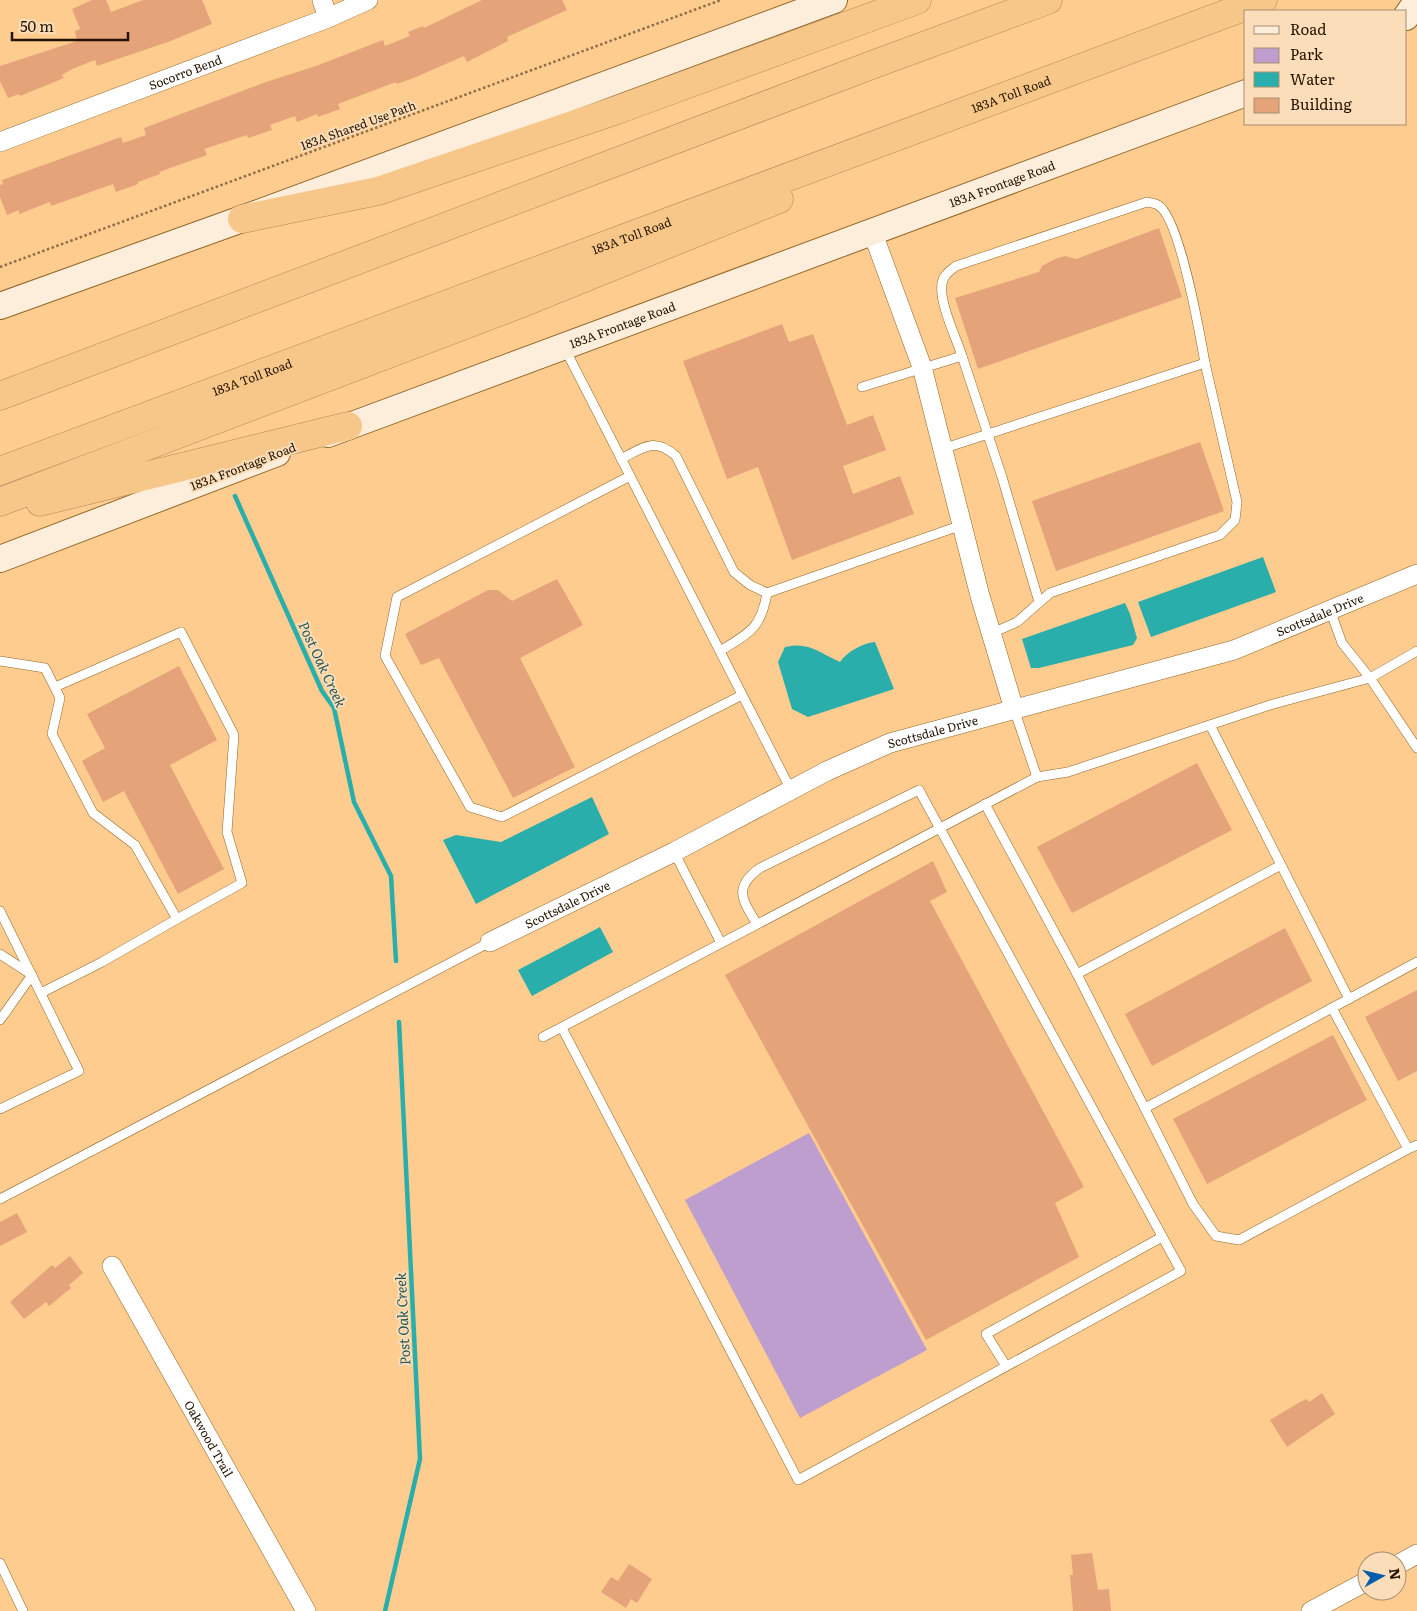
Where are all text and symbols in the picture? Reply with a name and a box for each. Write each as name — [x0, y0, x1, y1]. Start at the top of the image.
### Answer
scale bar — [12, 10, 129, 42]
legend — [1244, 10, 1407, 125]
text: 50 m — [20, 14, 54, 37]
text: Road — [1290, 17, 1326, 40]
text: Park — [1290, 42, 1324, 65]
street label: Socorro Bend — [146, 50, 225, 94]
text: Water — [1290, 67, 1335, 90]
street label: 183A Toll Road — [969, 71, 1054, 117]
text: Building — [1290, 92, 1352, 115]
street label: 183A Shared Use Path — [298, 96, 418, 154]
street label: 183A Frontage Road — [946, 155, 1058, 212]
street label: 183A Toll Road — [589, 212, 675, 259]
street label: 183A Frontage Road — [567, 297, 679, 353]
street label: 183A Toll Road — [210, 354, 295, 400]
street label: 183A Frontage Road — [188, 437, 299, 494]
street label: Scottsdale Drive — [1273, 588, 1366, 641]
water label: Post Oak Creek — [294, 618, 352, 711]
street label: Scottsdale Drive — [885, 711, 980, 752]
street label: Scottsdale Drive — [522, 876, 613, 933]
water label: Post Oak Creek — [390, 1272, 414, 1366]
street label: Oakwood Trail — [180, 1397, 238, 1480]
north arrow — [1357, 1551, 1407, 1601]
text: N — [1385, 1567, 1407, 1582]

